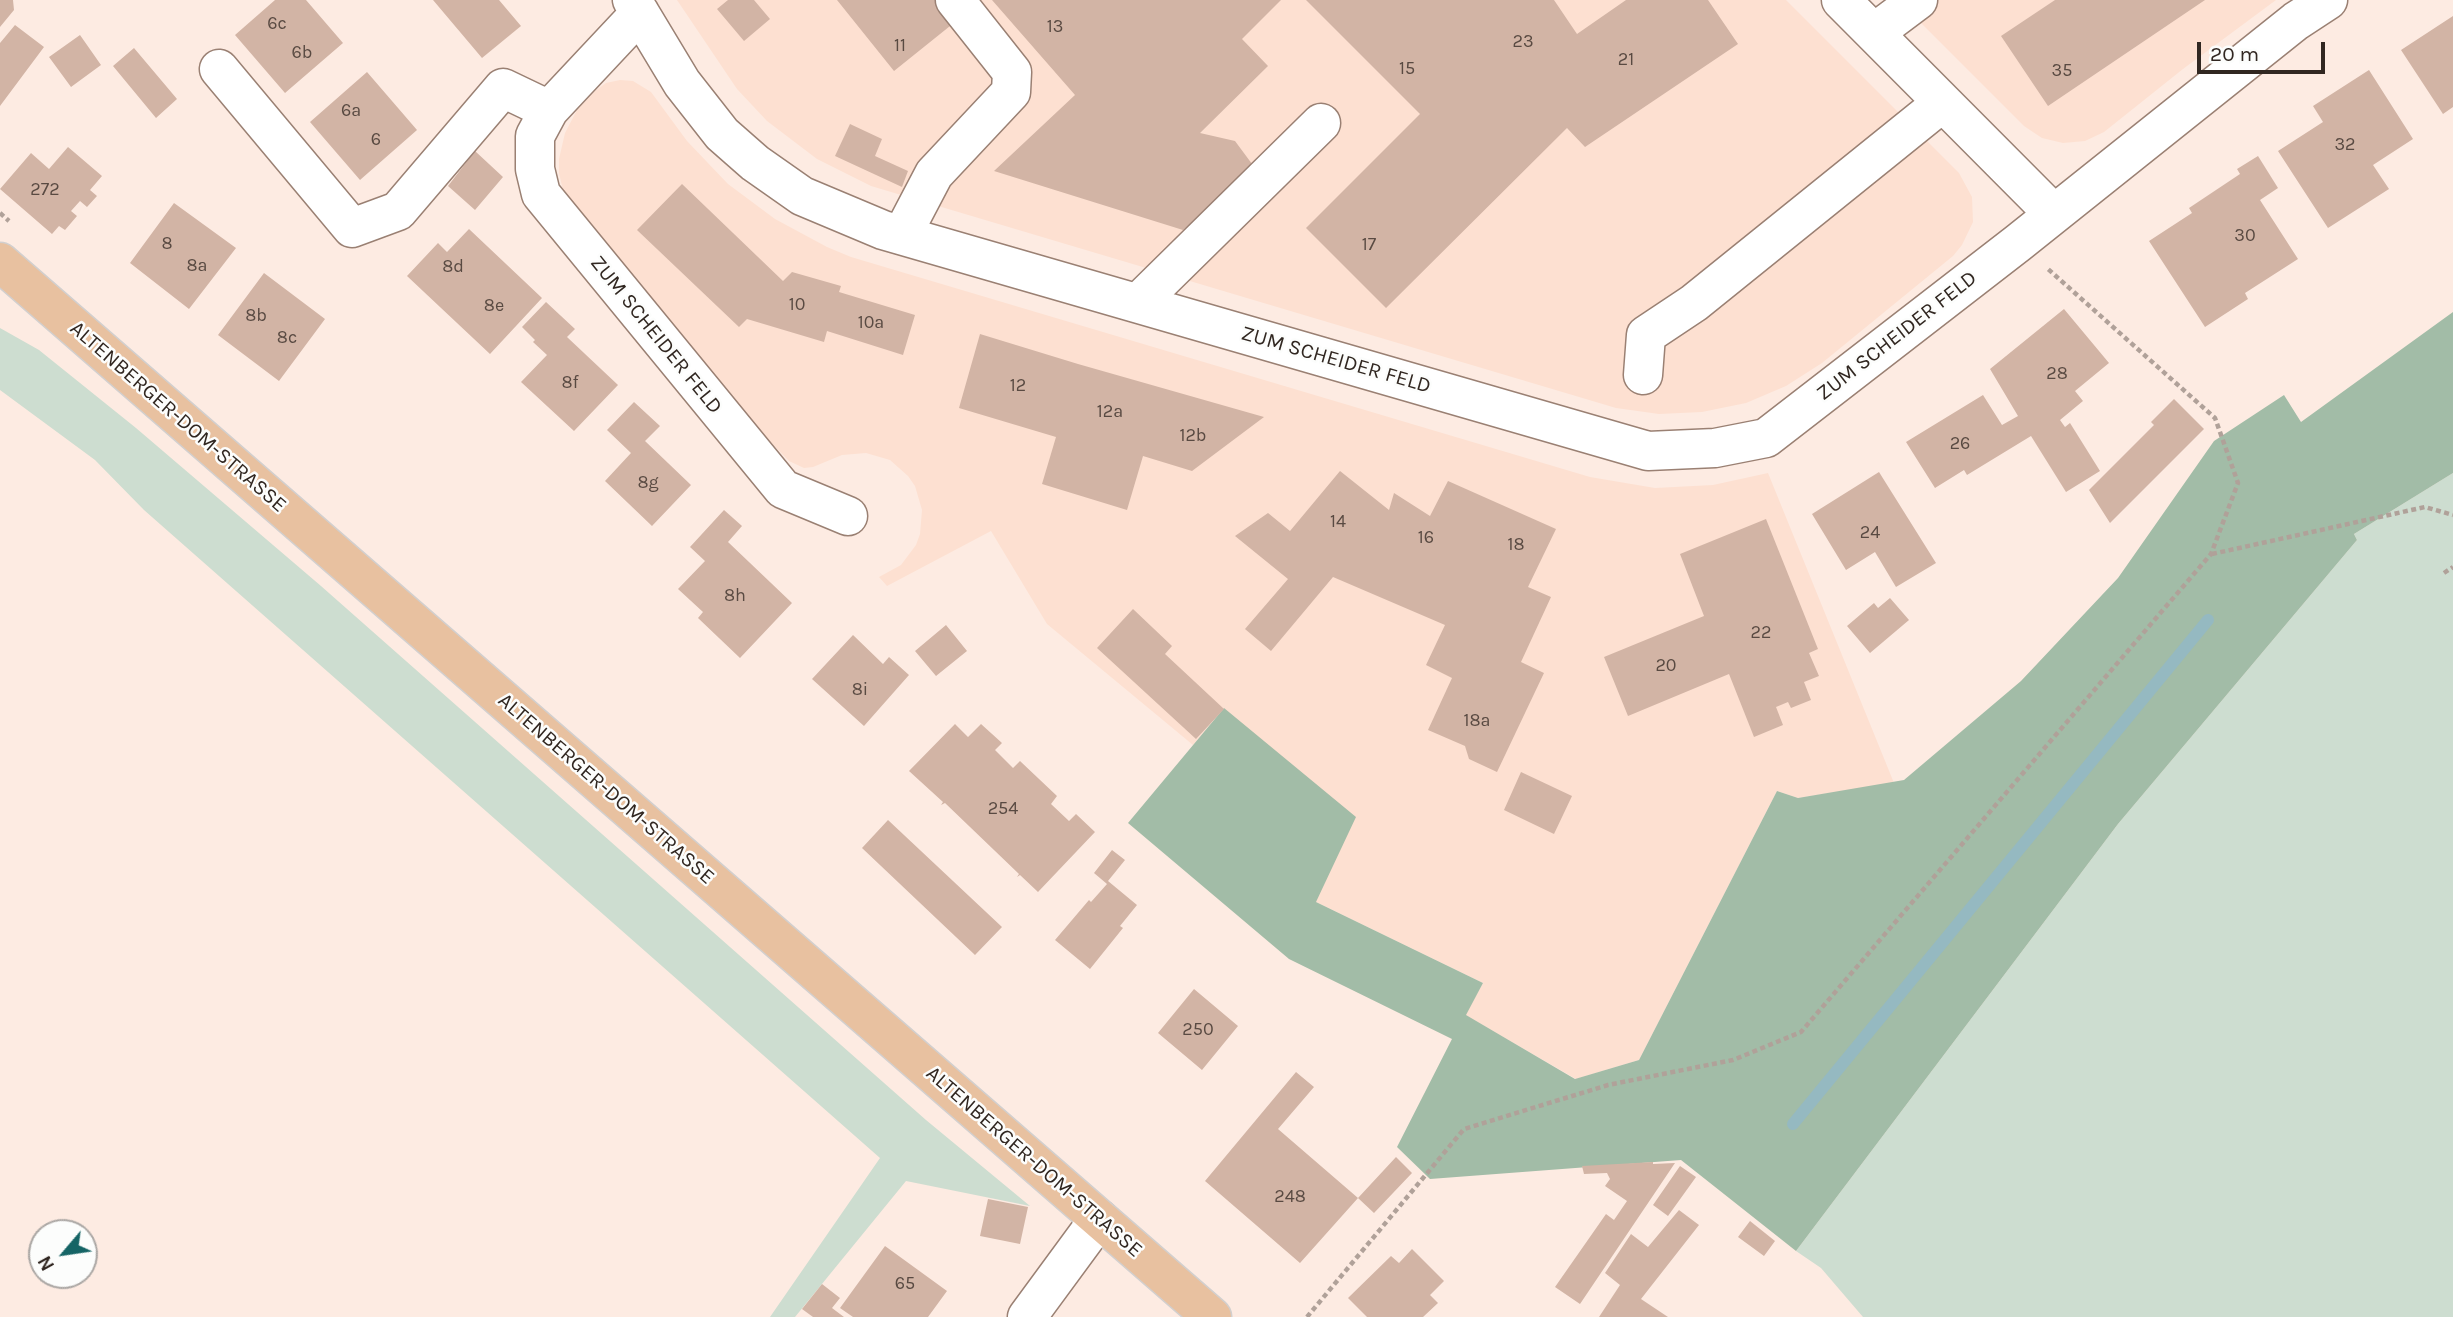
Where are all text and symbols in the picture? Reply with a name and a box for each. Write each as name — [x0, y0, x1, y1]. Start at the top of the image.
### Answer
house number: 6c — [267, 13, 287, 35]
house number: 13 — [1047, 16, 1063, 38]
scale bar — [2201, 28, 2329, 72]
house number: 23 — [1512, 31, 1534, 53]
house number: 11 — [894, 35, 906, 57]
house number: 6b — [292, 42, 312, 64]
text: 20 m — [2210, 42, 2259, 66]
house number: 21 — [1618, 49, 1634, 71]
house number: 15 — [1399, 58, 1415, 80]
house number: 35 — [2052, 60, 2072, 82]
house number: 6a — [341, 100, 361, 122]
house number: 6 — [371, 129, 381, 151]
house number: 32 — [2334, 134, 2356, 156]
house number: 272 — [30, 179, 60, 201]
house number: 30 — [2234, 225, 2256, 247]
house number: 8 — [161, 233, 173, 255]
house number: 17 — [1362, 234, 1376, 256]
street label: ZUM SCHEIDER FELD — [584, 251, 728, 419]
house number: 8a — [187, 255, 207, 277]
house number: 8d — [442, 256, 464, 278]
street label: ZUM SCHEIDER FELD — [1812, 266, 1982, 406]
house number: 10 — [789, 294, 805, 316]
house number: 8e — [484, 295, 504, 317]
house number: 8b — [245, 305, 267, 327]
house number: 10a — [858, 312, 884, 334]
street label: ALTENBERGER-DOM-STRASSE — [65, 316, 291, 518]
street label: ZUM SCHEIDER FELD — [1238, 321, 1434, 399]
house number: 8c — [277, 327, 297, 349]
house number: 28 — [2046, 363, 2068, 385]
house number: 8f — [561, 372, 579, 394]
house number: 12 — [1010, 375, 1026, 397]
house number: 12a — [1097, 401, 1123, 423]
house number: 12b — [1179, 425, 1207, 447]
house number: 26 — [1950, 433, 1970, 455]
house number: 8g — [637, 472, 659, 494]
house number: 14 — [1330, 511, 1346, 533]
house number: 24 — [1860, 522, 1880, 544]
house number: 16 — [1418, 527, 1434, 549]
house number: 18 — [1507, 534, 1525, 556]
house number: 8h — [724, 585, 746, 607]
house number: 22 — [1751, 622, 1771, 644]
house number: 20 — [1655, 655, 1677, 677]
house number: 8i — [852, 679, 868, 701]
street label: ALTENBERGER-DOM-STRASSE — [493, 688, 719, 890]
house number: 18a — [1464, 710, 1490, 732]
house number: 254 — [988, 798, 1018, 820]
house number: 250 — [1182, 1019, 1214, 1041]
street label: ALTENBERGER-DOM-STRASSE — [921, 1061, 1147, 1263]
house number: 248 — [1274, 1186, 1306, 1208]
north arrow — [28, 1219, 98, 1289]
text: N — [33, 1252, 59, 1275]
house number: 65 — [895, 1273, 915, 1295]

